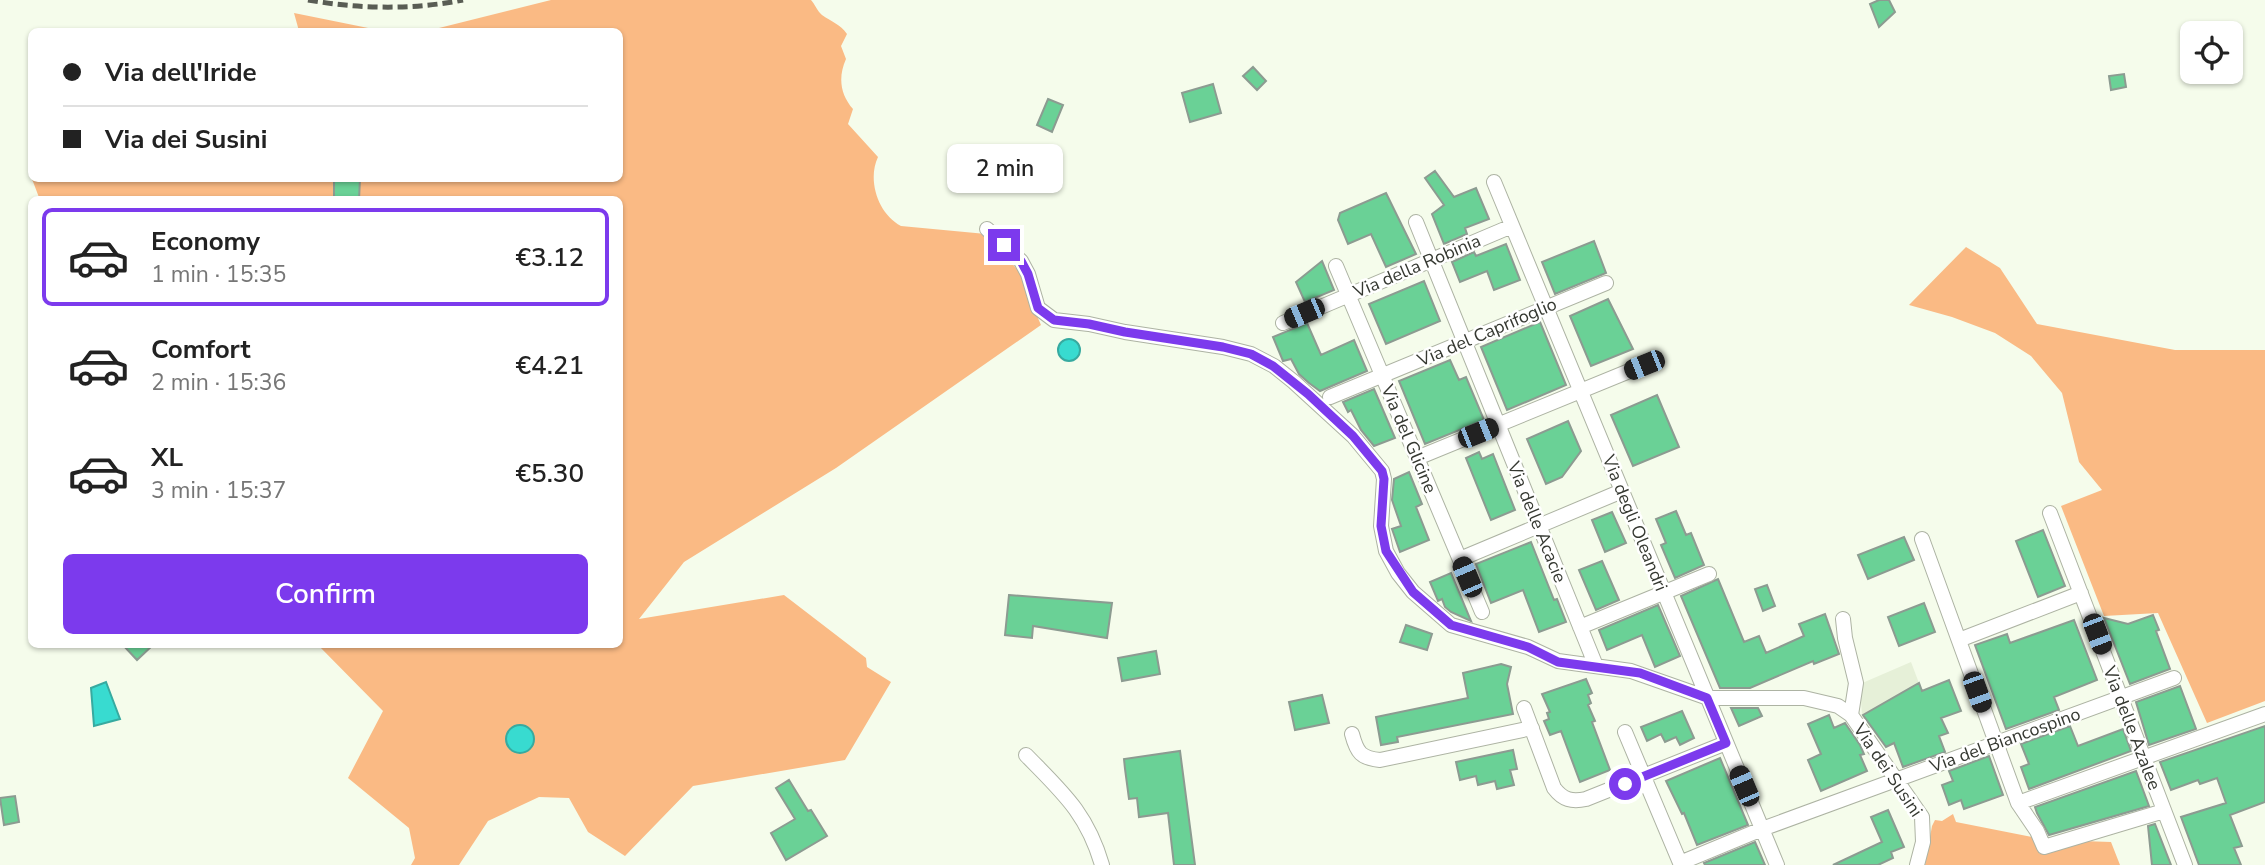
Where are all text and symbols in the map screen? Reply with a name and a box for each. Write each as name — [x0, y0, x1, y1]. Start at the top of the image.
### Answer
map controls — [2180, 21, 2243, 84]
button: locate — [2180, 21, 2243, 84]
text: Via dell'Iride — [105, 55, 257, 90]
text: Via dei Susini — [105, 122, 267, 157]
callout: 2 min — [946, 144, 1062, 192]
text: 2 min — [976, 153, 1034, 184]
text: Economy — [151, 224, 260, 259]
icon: car — [67, 226, 130, 289]
street label: Via della Robinia — [1349, 228, 1484, 304]
route end — [988, 229, 1020, 261]
text: €3.12 — [515, 240, 584, 275]
text: 1 min · 15:35 — [151, 259, 286, 290]
street label: Via del Caprifoglio — [1413, 292, 1560, 373]
car — [1281, 295, 1328, 331]
text: Comfort — [151, 332, 251, 367]
icon: car — [67, 334, 130, 397]
car — [1621, 347, 1668, 383]
text: €4.21 — [515, 348, 584, 383]
text: 2 min · 15:36 — [151, 367, 286, 398]
street label: Via del Glicine — [1375, 380, 1443, 497]
car — [1455, 415, 1502, 451]
text: XL — [151, 440, 183, 475]
icon: car — [67, 442, 130, 505]
street label: Via degli Oleandri — [1596, 450, 1673, 595]
text: €5.30 — [515, 456, 584, 491]
street label: Via delle Acacie — [1501, 457, 1572, 586]
text: 3 min · 15:37 — [151, 475, 286, 506]
button: Confirm — [63, 554, 588, 634]
car — [1450, 554, 1485, 600]
car — [2080, 611, 2115, 657]
street label: Via delle Azalee — [2097, 662, 2167, 793]
car — [1960, 669, 1995, 715]
street label: Via del Biancospino — [1925, 702, 2084, 779]
street label: Via dei Susini — [1847, 718, 1928, 821]
car — [1727, 763, 1762, 809]
route start — [1609, 768, 1641, 800]

